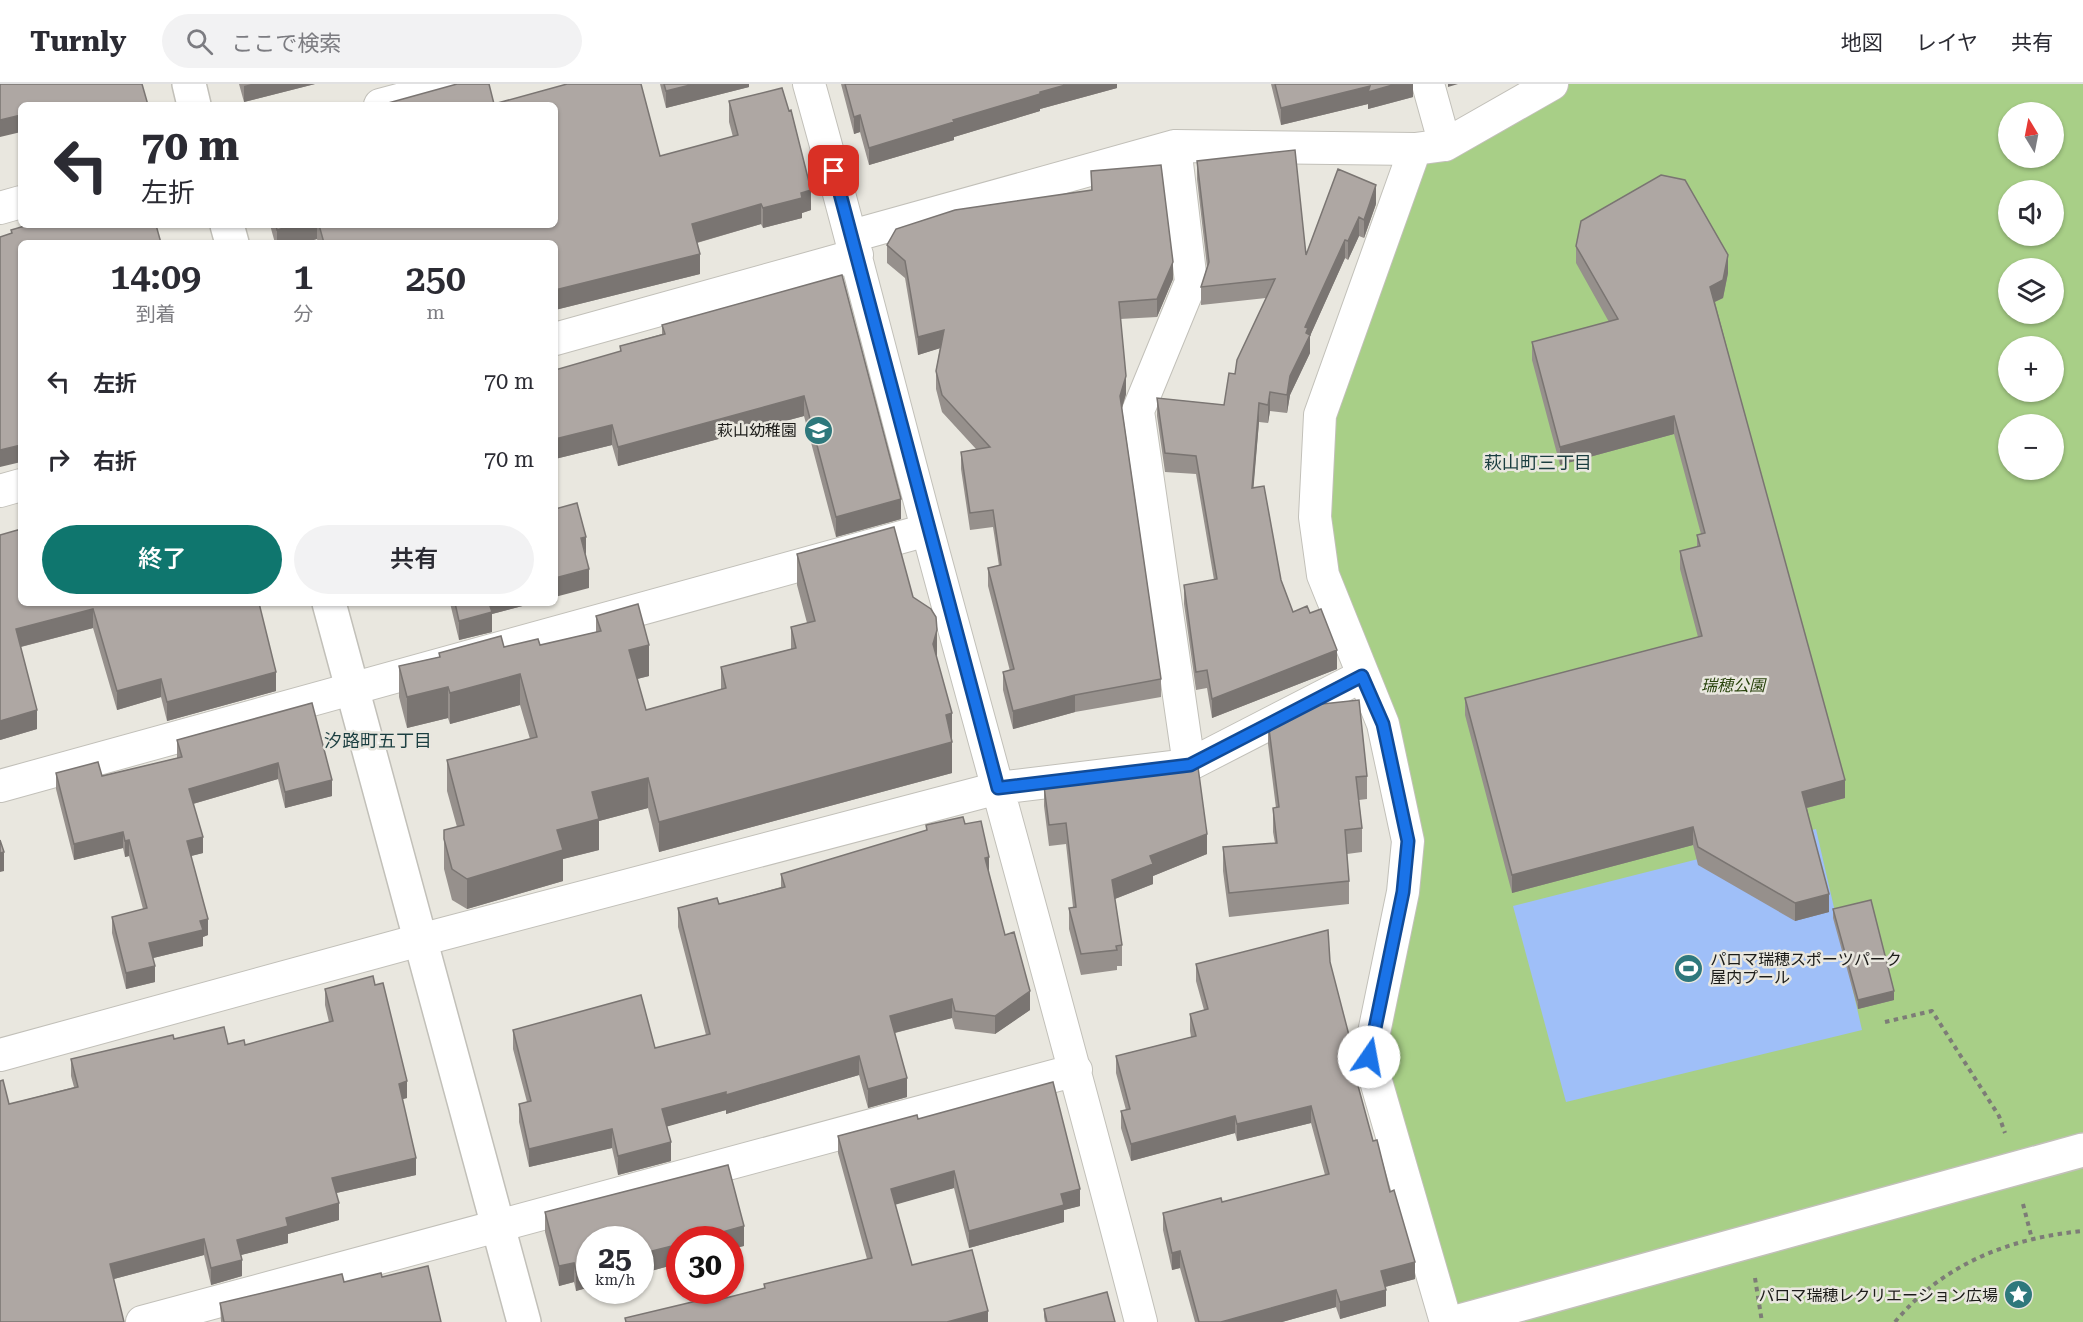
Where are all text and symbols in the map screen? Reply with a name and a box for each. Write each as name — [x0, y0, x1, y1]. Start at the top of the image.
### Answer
search box — [162, 14, 582, 68]
text: Turnly — [30, 25, 126, 58]
icon: search — [183, 25, 216, 58]
text: ここで検索 — [231, 31, 341, 56]
text: 地図 — [1841, 31, 1883, 55]
text: レイヤ — [1916, 31, 1978, 55]
text: 共有 — [2011, 31, 2053, 55]
north arrow — [1998, 102, 2064, 168]
map controls — [1998, 102, 2064, 480]
text: 70 m — [141, 121, 239, 170]
icon: left — [42, 126, 120, 204]
pin — [808, 145, 859, 196]
icon: arrive — [817, 154, 850, 187]
text: 左折 — [141, 177, 195, 209]
button: sound — [1998, 180, 2064, 246]
text: 14:09 — [110, 256, 201, 298]
text: 1 — [293, 256, 313, 298]
text: 250 — [405, 258, 466, 300]
button: layers — [1998, 258, 2064, 324]
text: m — [427, 300, 445, 324]
text: 到着 — [136, 302, 176, 326]
text: 分 — [293, 302, 313, 326]
button: + — [1998, 336, 2064, 402]
icon: left — [42, 365, 75, 398]
text: 70 m — [484, 369, 534, 394]
text: 左折 — [93, 371, 137, 396]
school or university icon: 萩山幼稚園 — [802, 414, 834, 446]
button: − — [1998, 414, 2064, 480]
place label: 萩山幼稚園 — [717, 421, 797, 440]
icon: right — [42, 443, 75, 476]
text: 70 m — [484, 447, 534, 472]
text: 右折 — [93, 449, 137, 474]
district label: 萩山町三丁目 — [1484, 452, 1592, 473]
button: 終了 — [42, 525, 282, 594]
button: 共有 — [294, 525, 534, 594]
park label: 瑞穂公園 — [1701, 676, 1767, 695]
district label: 汐路町五丁目 — [324, 730, 432, 751]
place label: パロマ瑞穂スポーツパーク 屋内プール — [1710, 950, 1902, 987]
sports icon: パロマ瑞穂スポーツパーク 屋内プール — [1673, 952, 1705, 984]
position arrow — [1337, 1025, 1401, 1089]
speed limit sign: 30 — [666, 1226, 744, 1304]
text: 25 — [598, 1240, 632, 1275]
text: km/h — [595, 1271, 635, 1289]
place icon: パロマ瑞穂レクリエーション広場 — [2003, 1279, 2035, 1311]
place label: パロマ瑞穂レクリエーション広場 — [1758, 1286, 1998, 1305]

